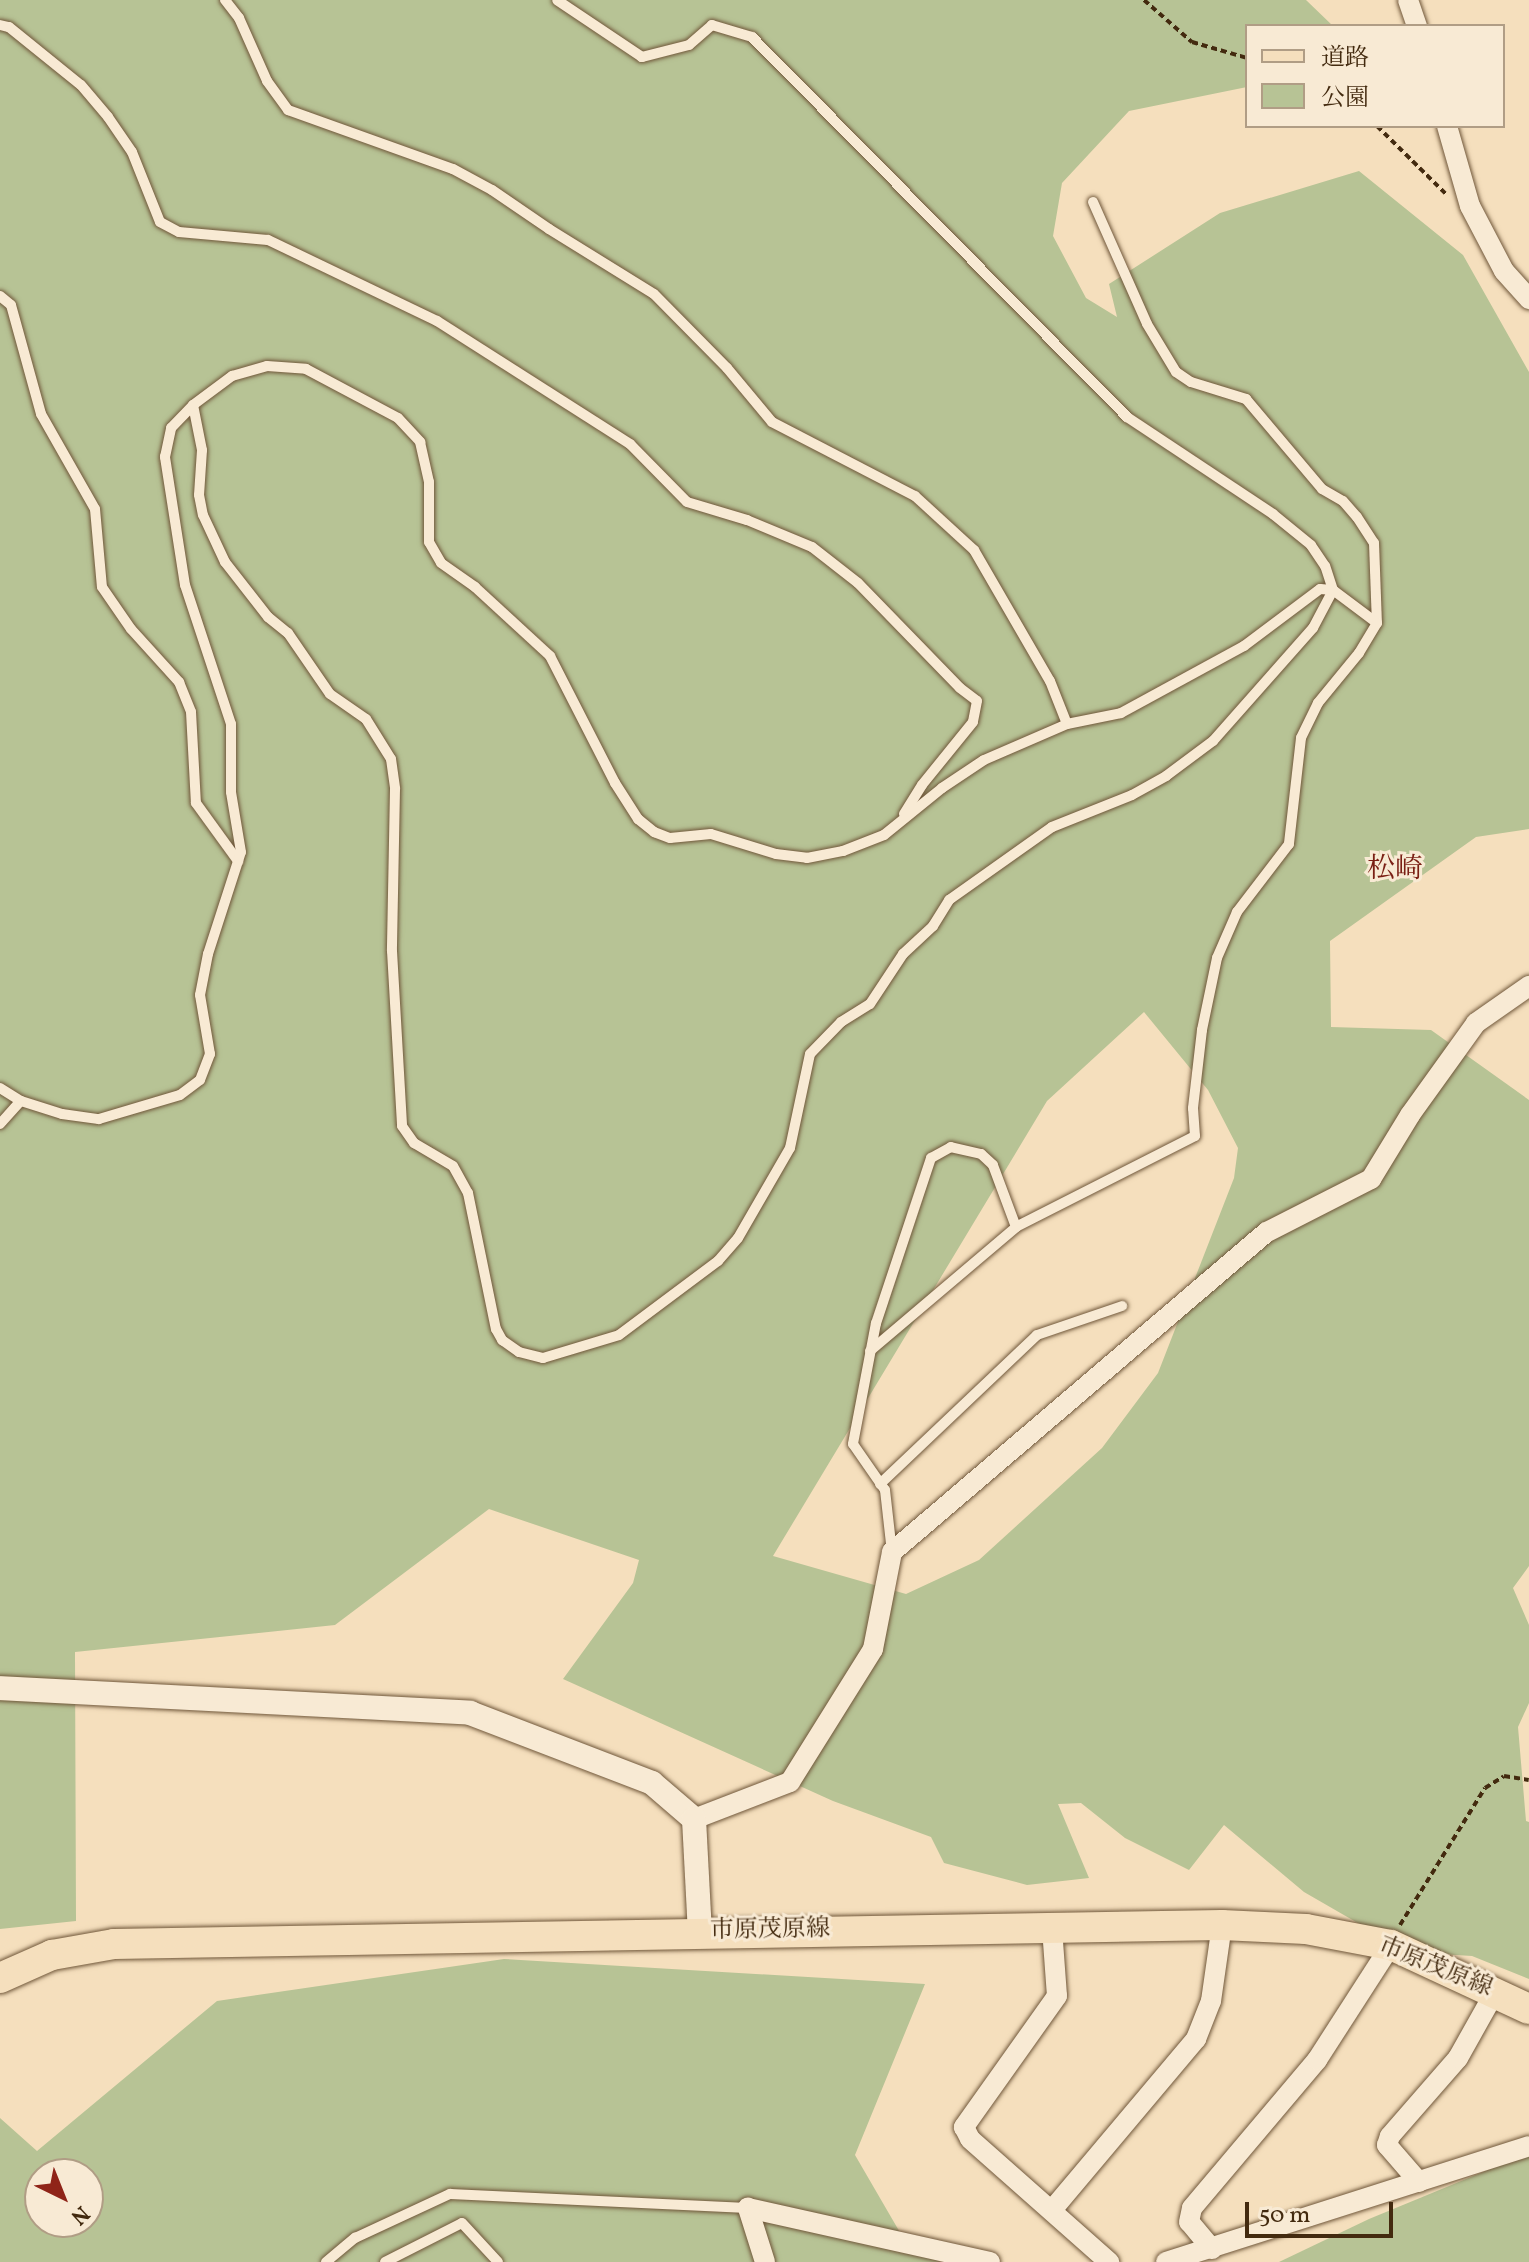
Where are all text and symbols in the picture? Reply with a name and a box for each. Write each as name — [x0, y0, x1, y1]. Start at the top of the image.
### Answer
legend — [1245, 24, 1505, 128]
text: 道路 — [1321, 42, 1369, 76]
text: 公園 — [1321, 82, 1369, 116]
district label: 松崎 — [1367, 853, 1423, 887]
street label: 市原茂原線 — [710, 1916, 830, 1946]
street label: 市原茂原線 — [1374, 1932, 1496, 2004]
north arrow — [24, 2158, 104, 2238]
scale bar — [1249, 2186, 1397, 2236]
text: N — [63, 2198, 96, 2231]
text: 50 m — [1259, 2199, 1311, 2233]

